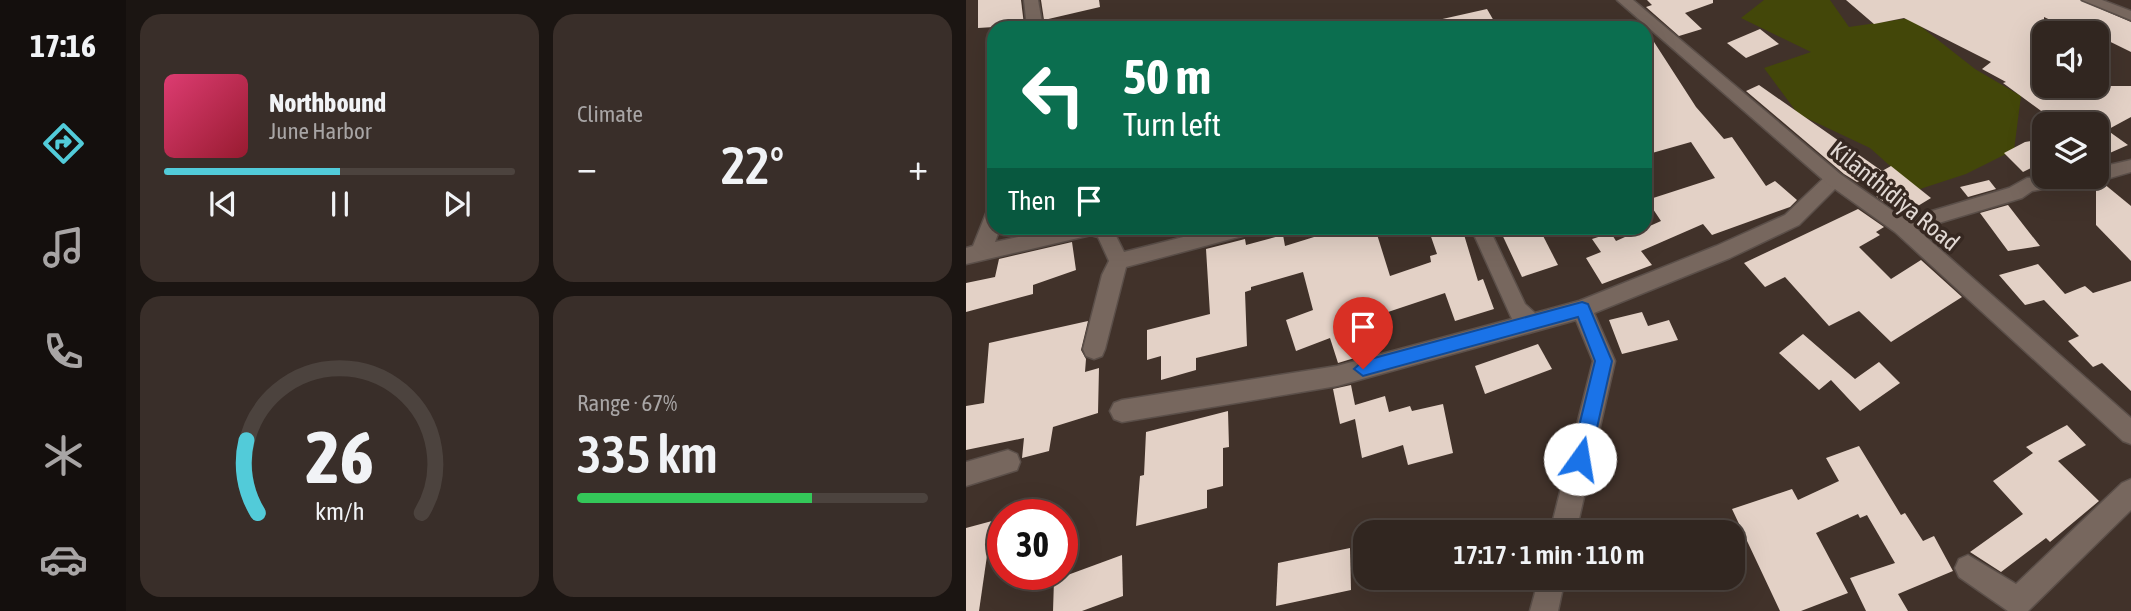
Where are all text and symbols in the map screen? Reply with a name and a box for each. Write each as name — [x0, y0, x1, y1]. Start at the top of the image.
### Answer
map controls — [2032, 21, 2109, 189]
button: sound — [2032, 21, 2109, 98]
text: 17:16 — [30, 27, 96, 64]
text: 50 m — [1123, 48, 1211, 104]
icon: left — [1008, 49, 1099, 140]
text: Northbound — [269, 88, 386, 118]
text: Climate — [577, 101, 643, 127]
text: Turn left — [1123, 106, 1221, 143]
button: layers — [2032, 112, 2109, 189]
text: June Harbor — [269, 118, 372, 144]
icon: directions — [39, 119, 88, 168]
text: 22° — [721, 135, 784, 195]
street label: Kilanthidiya Road — [1825, 136, 1965, 256]
text: − — [577, 145, 597, 188]
text: + — [908, 145, 928, 188]
icon: arrive — [1070, 182, 1108, 220]
icon: previous — [204, 185, 242, 223]
icon: pause — [321, 185, 359, 223]
icon: next — [438, 185, 476, 223]
text: Then — [1008, 186, 1056, 216]
icon: music — [39, 223, 88, 272]
pin — [1333, 297, 1393, 369]
icon: arrive — [1344, 308, 1382, 346]
icon: phone — [39, 327, 88, 376]
text: Range · 67% — [577, 390, 677, 416]
text: 26 — [305, 415, 374, 498]
position arrow — [1543, 422, 1617, 496]
text: 335 km — [577, 424, 718, 484]
icon: climate — [39, 431, 88, 480]
text: km/h — [315, 496, 364, 524]
speed limit sign: 30 — [987, 499, 1078, 590]
icon: car — [39, 535, 88, 584]
text: 17:17 · 1 min · 110 m — [1454, 540, 1644, 570]

